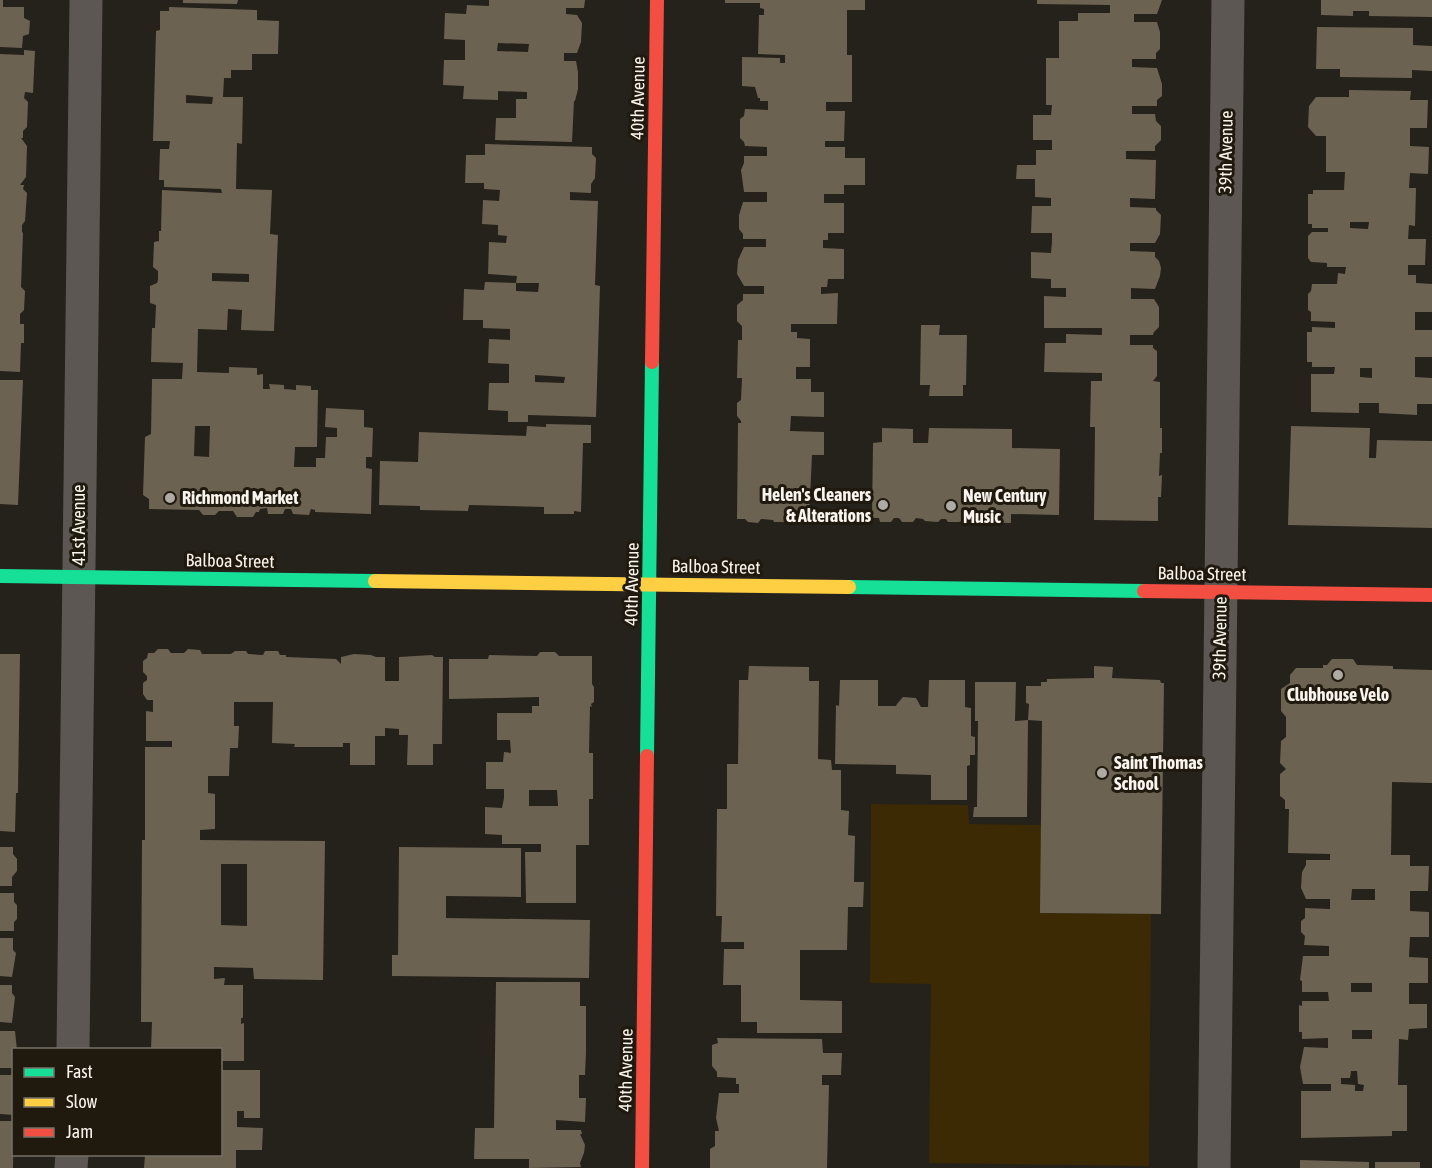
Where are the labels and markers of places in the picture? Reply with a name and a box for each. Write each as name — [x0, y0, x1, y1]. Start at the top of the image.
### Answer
place label: Helen's Cleaners & Alterations — [762, 484, 872, 526]
place label: New Century Music — [963, 485, 1047, 527]
place label: Richmond Market — [182, 487, 299, 508]
marker: Richmond Market — [163, 491, 177, 505]
marker: Helen's Cleaners & Alterations — [876, 498, 890, 512]
marker: New Century Music — [944, 499, 958, 513]
marker: Clubhouse Velo — [1331, 668, 1345, 682]
place label: Clubhouse Velo — [1287, 684, 1389, 705]
place label: Saint Thomas School — [1114, 752, 1204, 794]
marker: Saint Thomas School — [1095, 766, 1109, 780]

